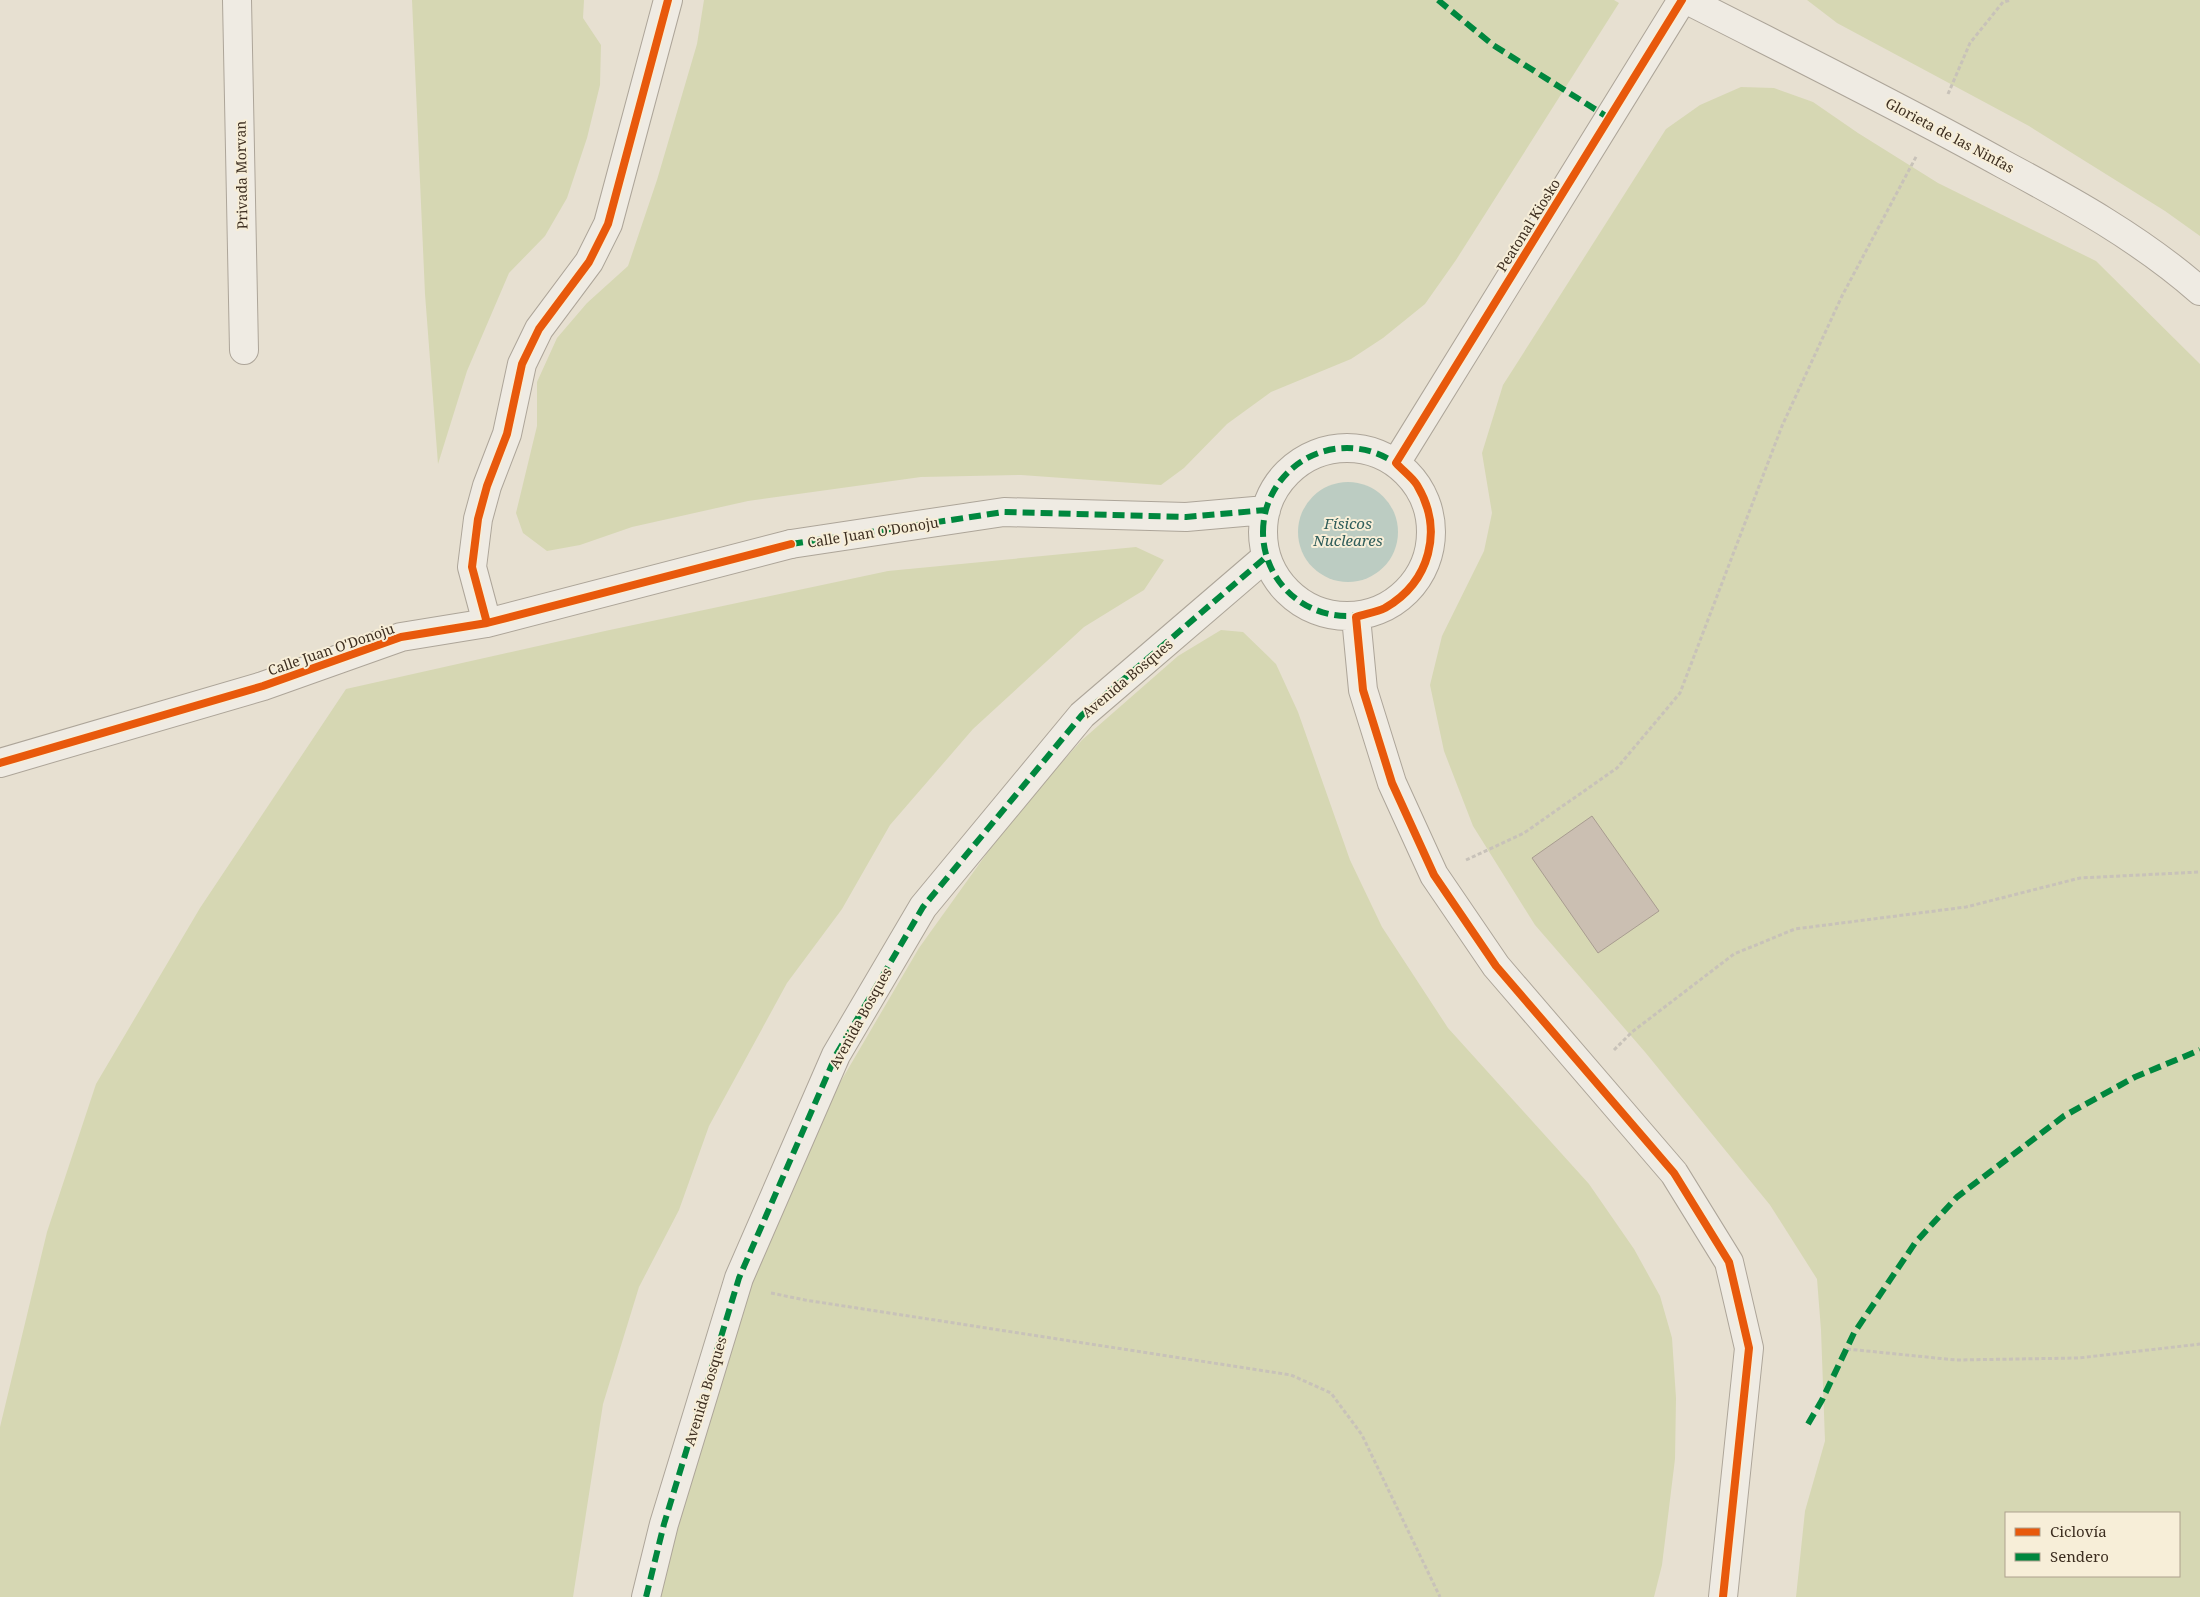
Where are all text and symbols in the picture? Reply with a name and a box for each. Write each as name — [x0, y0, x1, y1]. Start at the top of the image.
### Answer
street label: Glorieta de las Ninfas — [1882, 93, 2018, 177]
street label: Privada Morvan — [231, 121, 251, 229]
street label: Peatonal Kiosko — [1492, 175, 1564, 275]
street label: Calle Juan O'Donoju — [806, 512, 940, 552]
water label: Físicos Nucleares — [1312, 513, 1383, 550]
street label: Calle Juan O'Donoju — [265, 618, 397, 680]
street label: Avenida Bosques — [1078, 634, 1176, 722]
street label: Avenida Bosques — [824, 964, 896, 1072]
street label: Avenida Bosques — [679, 1334, 731, 1448]
legend — [2005, 1512, 2180, 1577]
text: Ciclovía — [2050, 1521, 2107, 1541]
text: Sendero — [2050, 1546, 2109, 1566]

